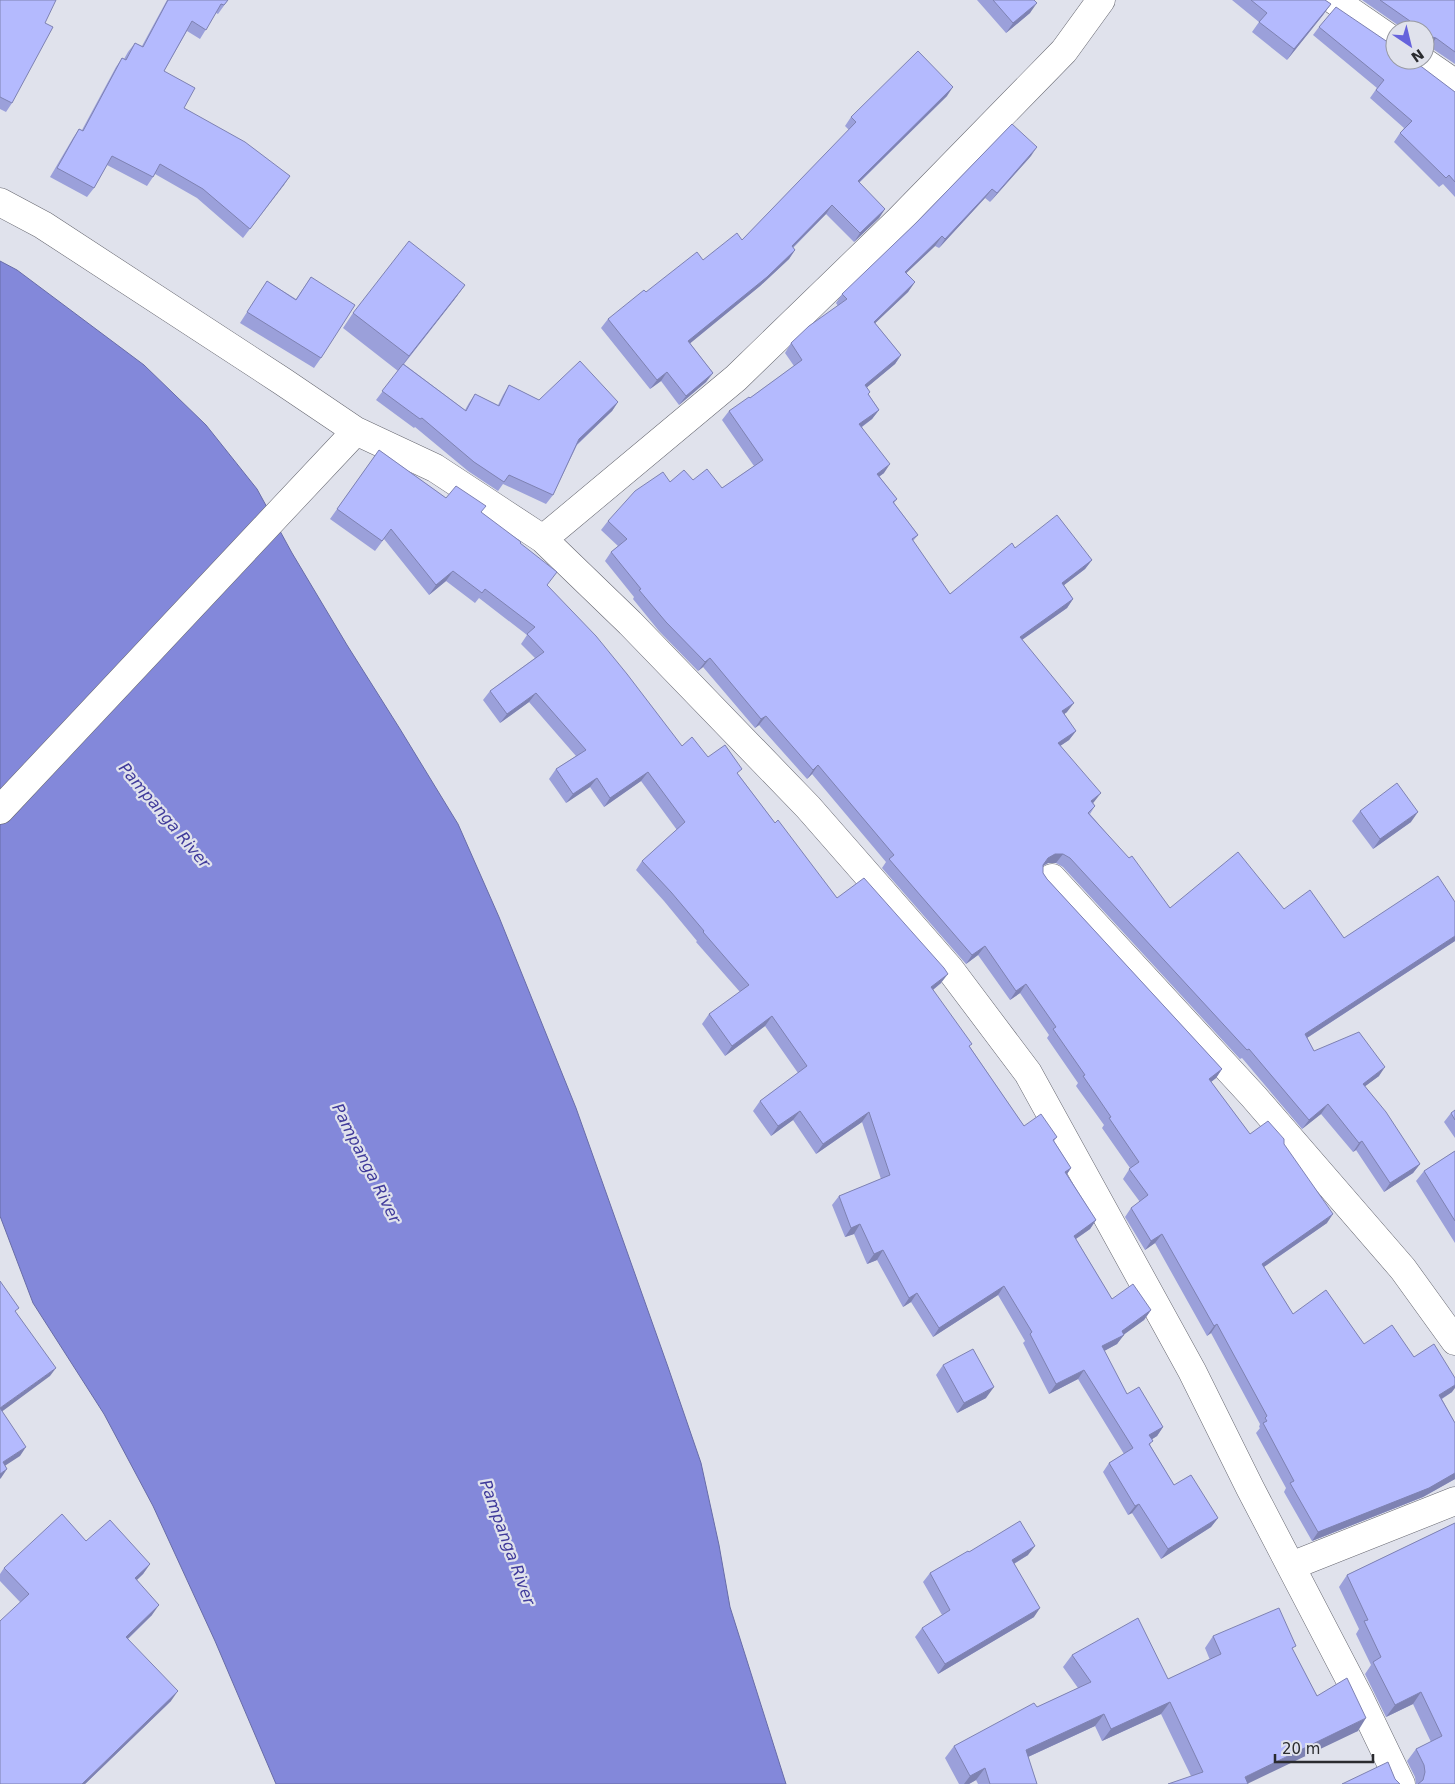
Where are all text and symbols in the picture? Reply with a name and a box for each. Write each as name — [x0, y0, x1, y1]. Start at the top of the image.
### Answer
north arrow — [1385, 20, 1435, 70]
text: N — [1408, 46, 1427, 66]
water label: Pampanga River — [115, 759, 215, 873]
water label: Pampanga River — [328, 1100, 406, 1227]
water label: Pampanga River — [476, 1477, 539, 1609]
scale bar — [1275, 1732, 1372, 1764]
text: 20 m — [1282, 1740, 1320, 1758]

